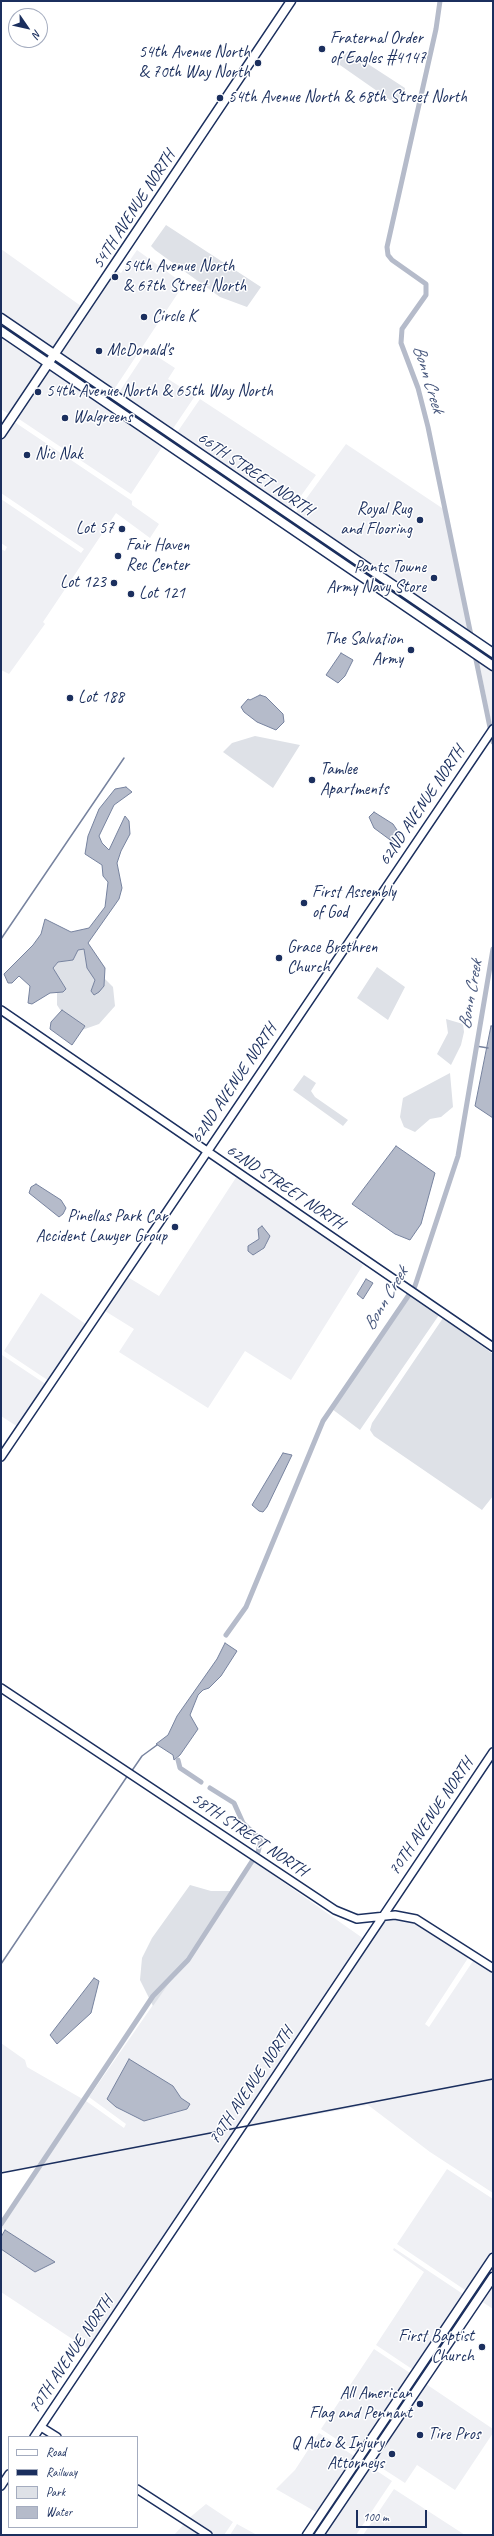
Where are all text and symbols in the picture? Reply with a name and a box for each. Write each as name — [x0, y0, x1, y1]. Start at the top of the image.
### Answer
north arrow — [8, 8, 48, 48]
text: N — [29, 27, 45, 41]
place label: Fraternal Order of Eagles #4147 — [330, 29, 426, 69]
place label: 54th Avenue North & 70th Way North — [138, 43, 250, 83]
marker: Fraternal Order of Eagles #4147 — [317, 44, 327, 54]
marker: 54th Avenue North & 70th Way North — [253, 58, 263, 68]
place label: 54th Avenue North & 68th Street North — [228, 88, 467, 108]
marker: 54th Avenue North & 68th Street North — [215, 93, 225, 103]
street label: 54TH AVENUE NORTH — [88, 147, 180, 273]
place label: 54th Avenue North & 67th Street North — [123, 257, 246, 297]
marker: 54th Avenue North & 67th Street North — [110, 272, 120, 282]
place label: Circle K — [152, 307, 196, 327]
marker: Circle K — [139, 312, 149, 322]
place label: McDonald's — [107, 341, 173, 361]
water label: Bonn Creek — [408, 343, 448, 415]
marker: McDonald's — [94, 346, 104, 356]
place label: 54th Avenue North & 65th Way North — [46, 382, 273, 402]
marker: 54th Avenue North & 65th Way North — [33, 387, 43, 397]
place label: Walgreens — [73, 408, 132, 428]
marker: Walgreens — [60, 413, 70, 423]
street label: 66TH STREET NORTH — [193, 428, 317, 520]
place label: Nic Nak — [35, 445, 83, 465]
marker: Nic Nak — [22, 450, 32, 460]
place label: Royal Rug and Flooring — [340, 500, 412, 540]
marker: Royal Rug and Flooring — [415, 515, 425, 525]
place label: Lot 57 — [76, 519, 114, 539]
marker: Lot 57 — [117, 524, 127, 534]
place label: Fair Haven Rec Center — [126, 536, 190, 576]
marker: Fair Haven Rec Center — [113, 551, 123, 561]
place label: Pants Towne Army Navy Store — [327, 558, 426, 598]
place label: Lot 123 — [60, 573, 106, 593]
marker: Pants Towne Army Navy Store — [429, 573, 439, 583]
marker: Lot 123 — [109, 578, 119, 588]
place label: Lot 121 — [139, 584, 185, 604]
marker: Lot 121 — [126, 589, 136, 599]
place label: The Salvation Army — [324, 630, 403, 670]
marker: The Salvation Army — [406, 645, 416, 655]
place label: Lot 188 — [78, 688, 124, 708]
marker: Lot 188 — [65, 693, 75, 703]
street label: 62ND AVENUE NORTH — [375, 742, 469, 870]
place label: Tamlee Apartments — [320, 760, 388, 800]
marker: Tamlee Apartments — [307, 775, 317, 785]
place label: First Assembly of God — [312, 883, 396, 923]
marker: First Assembly of God — [299, 898, 309, 908]
place label: Grace Brethren Church — [287, 938, 377, 978]
marker: Grace Brethren Church — [274, 953, 284, 963]
water label: Bonn Creek — [454, 959, 488, 1031]
street label: 62ND AVENUE NORTH — [187, 1020, 281, 1148]
street label: 62ND STREET NORTH — [222, 1140, 348, 1234]
place label: Pinellas Park Car Accident Lawyer Group — [36, 1207, 167, 1247]
marker: Pinellas Park Car Accident Lawyer Group — [170, 1222, 180, 1232]
water label: Bonn Creek — [359, 1264, 413, 1334]
street label: 70TH AVENUE NORTH — [384, 1755, 478, 1879]
street label: 58TH STREET NORTH — [187, 1789, 311, 1881]
street label: 70TH AVENUE NORTH — [204, 2024, 298, 2148]
street label: 70TH AVENUE NORTH — [24, 2293, 118, 2417]
place label: First Baptist Church — [398, 2327, 474, 2367]
marker: First Baptist Church — [477, 2342, 487, 2352]
place label: All American Flag and Pennant — [309, 2384, 412, 2424]
marker: All American Flag and Pennant — [415, 2399, 425, 2409]
place label: Tire Pros — [428, 2425, 481, 2445]
marker: Tire Pros — [415, 2430, 425, 2440]
place label: Q Auto & Injury Attorneys — [291, 2434, 384, 2474]
legend — [8, 2436, 138, 2528]
text: Road — [46, 2444, 66, 2460]
marker: Q Auto & Injury Attorneys — [387, 2449, 397, 2459]
text: Railway — [46, 2464, 77, 2480]
text: Park — [46, 2484, 65, 2500]
scale bar — [358, 2502, 429, 2528]
text: Water — [46, 2504, 72, 2520]
text: 100 m — [363, 2509, 389, 2525]

